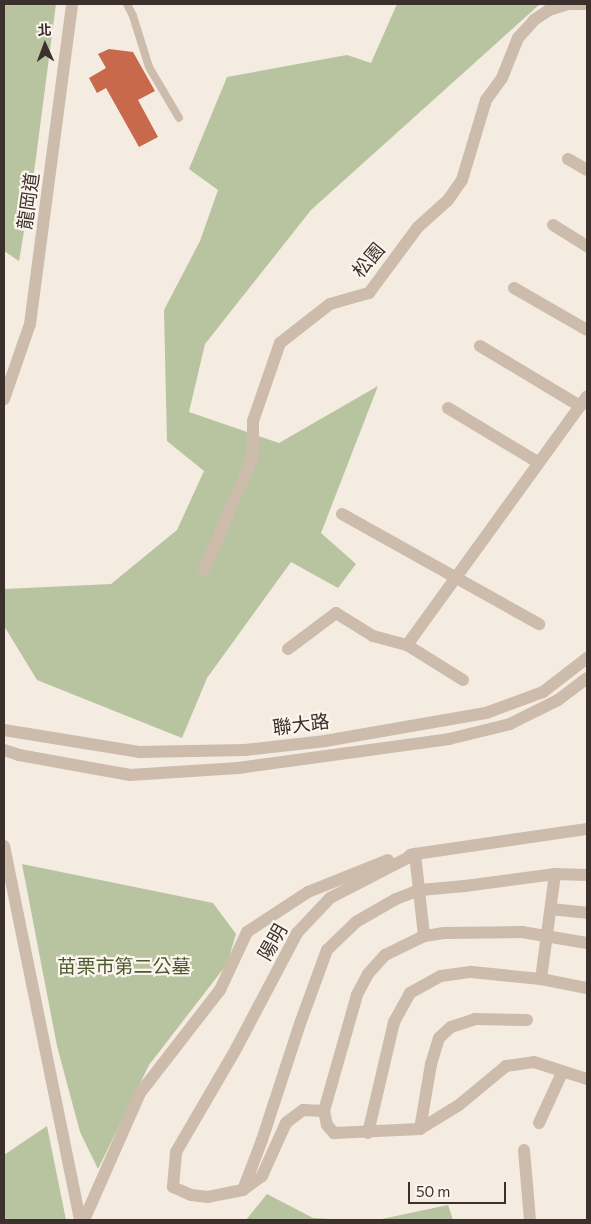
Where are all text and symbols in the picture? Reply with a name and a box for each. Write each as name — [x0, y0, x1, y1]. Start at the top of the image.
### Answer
north arrow — [20, 20, 70, 70]
text: 北 — [37, 21, 52, 38]
street label: 龍岡道 — [13, 171, 43, 231]
street label: 松園 — [347, 238, 389, 282]
street label: 聯大路 — [271, 709, 331, 739]
street label: 陽明 — [253, 920, 291, 964]
park label: 苗栗市第二公墓 — [58, 955, 190, 977]
scale bar — [411, 1172, 508, 1204]
text: 50 m — [416, 1182, 450, 1200]

